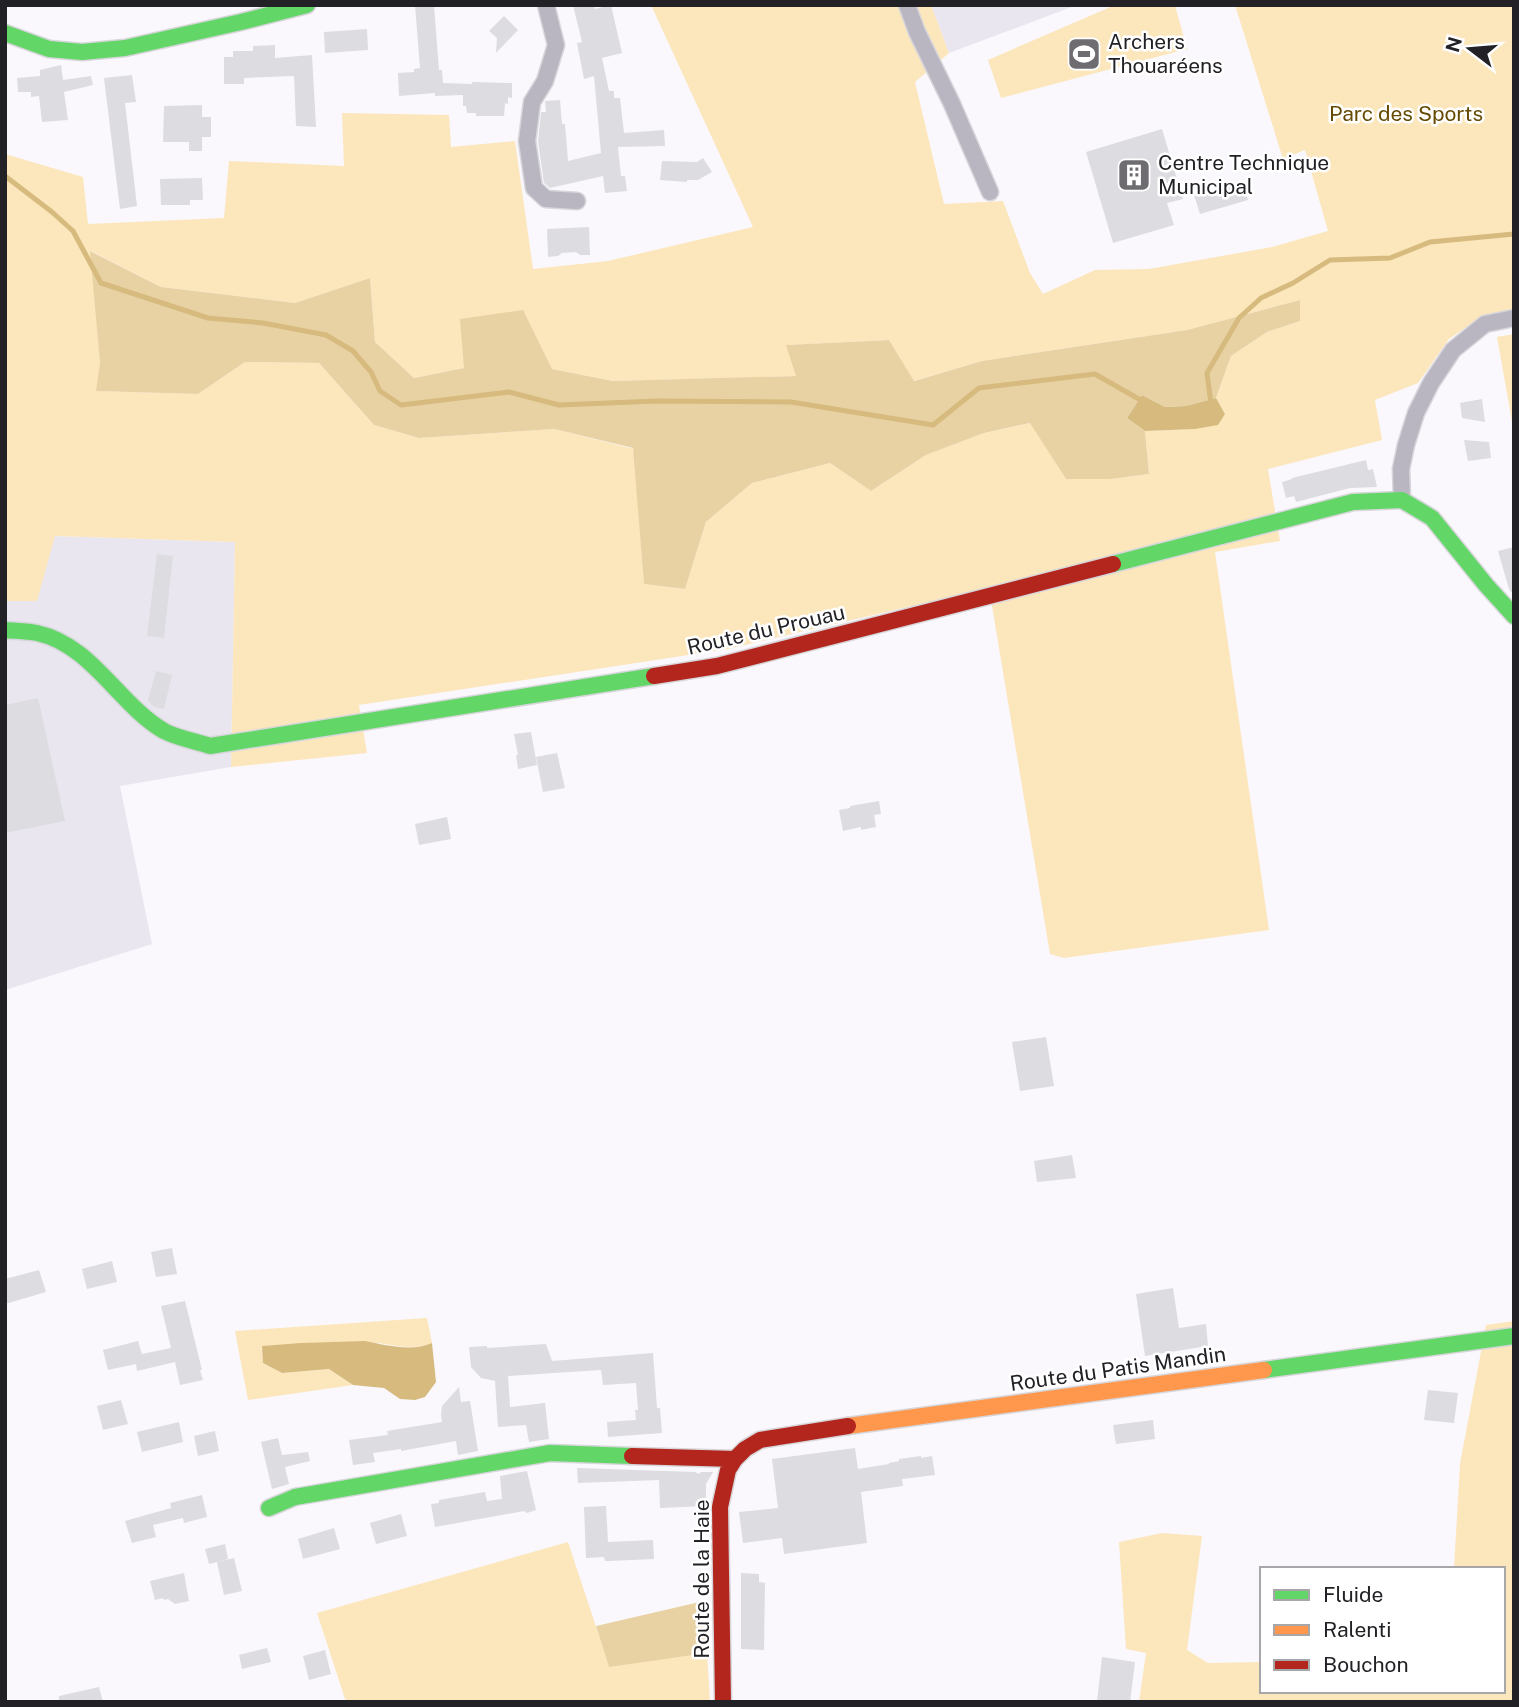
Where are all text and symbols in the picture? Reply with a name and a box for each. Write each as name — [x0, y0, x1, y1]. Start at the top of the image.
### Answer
north arrow — [1435, 14, 1505, 84]
place label: Archers Thouaréens — [1108, 29, 1223, 78]
text: N — [1441, 34, 1466, 54]
sports icon: Archers Thouaréens — [1065, 35, 1103, 73]
park label: Parc des Sports — [1329, 101, 1483, 126]
place label: Centre Technique Municipal — [1158, 150, 1329, 199]
building icon: Centre Technique Municipal — [1115, 156, 1153, 194]
street label: Route du Prouau — [684, 599, 847, 660]
street label: Route du Patis Mandin — [1008, 1341, 1228, 1396]
street label: Route de la Haie — [689, 1499, 714, 1659]
legend — [1260, 1567, 1505, 1693]
text: Fluide — [1323, 1582, 1383, 1607]
text: Ralenti — [1323, 1617, 1391, 1642]
text: Bouchon — [1323, 1652, 1409, 1677]

